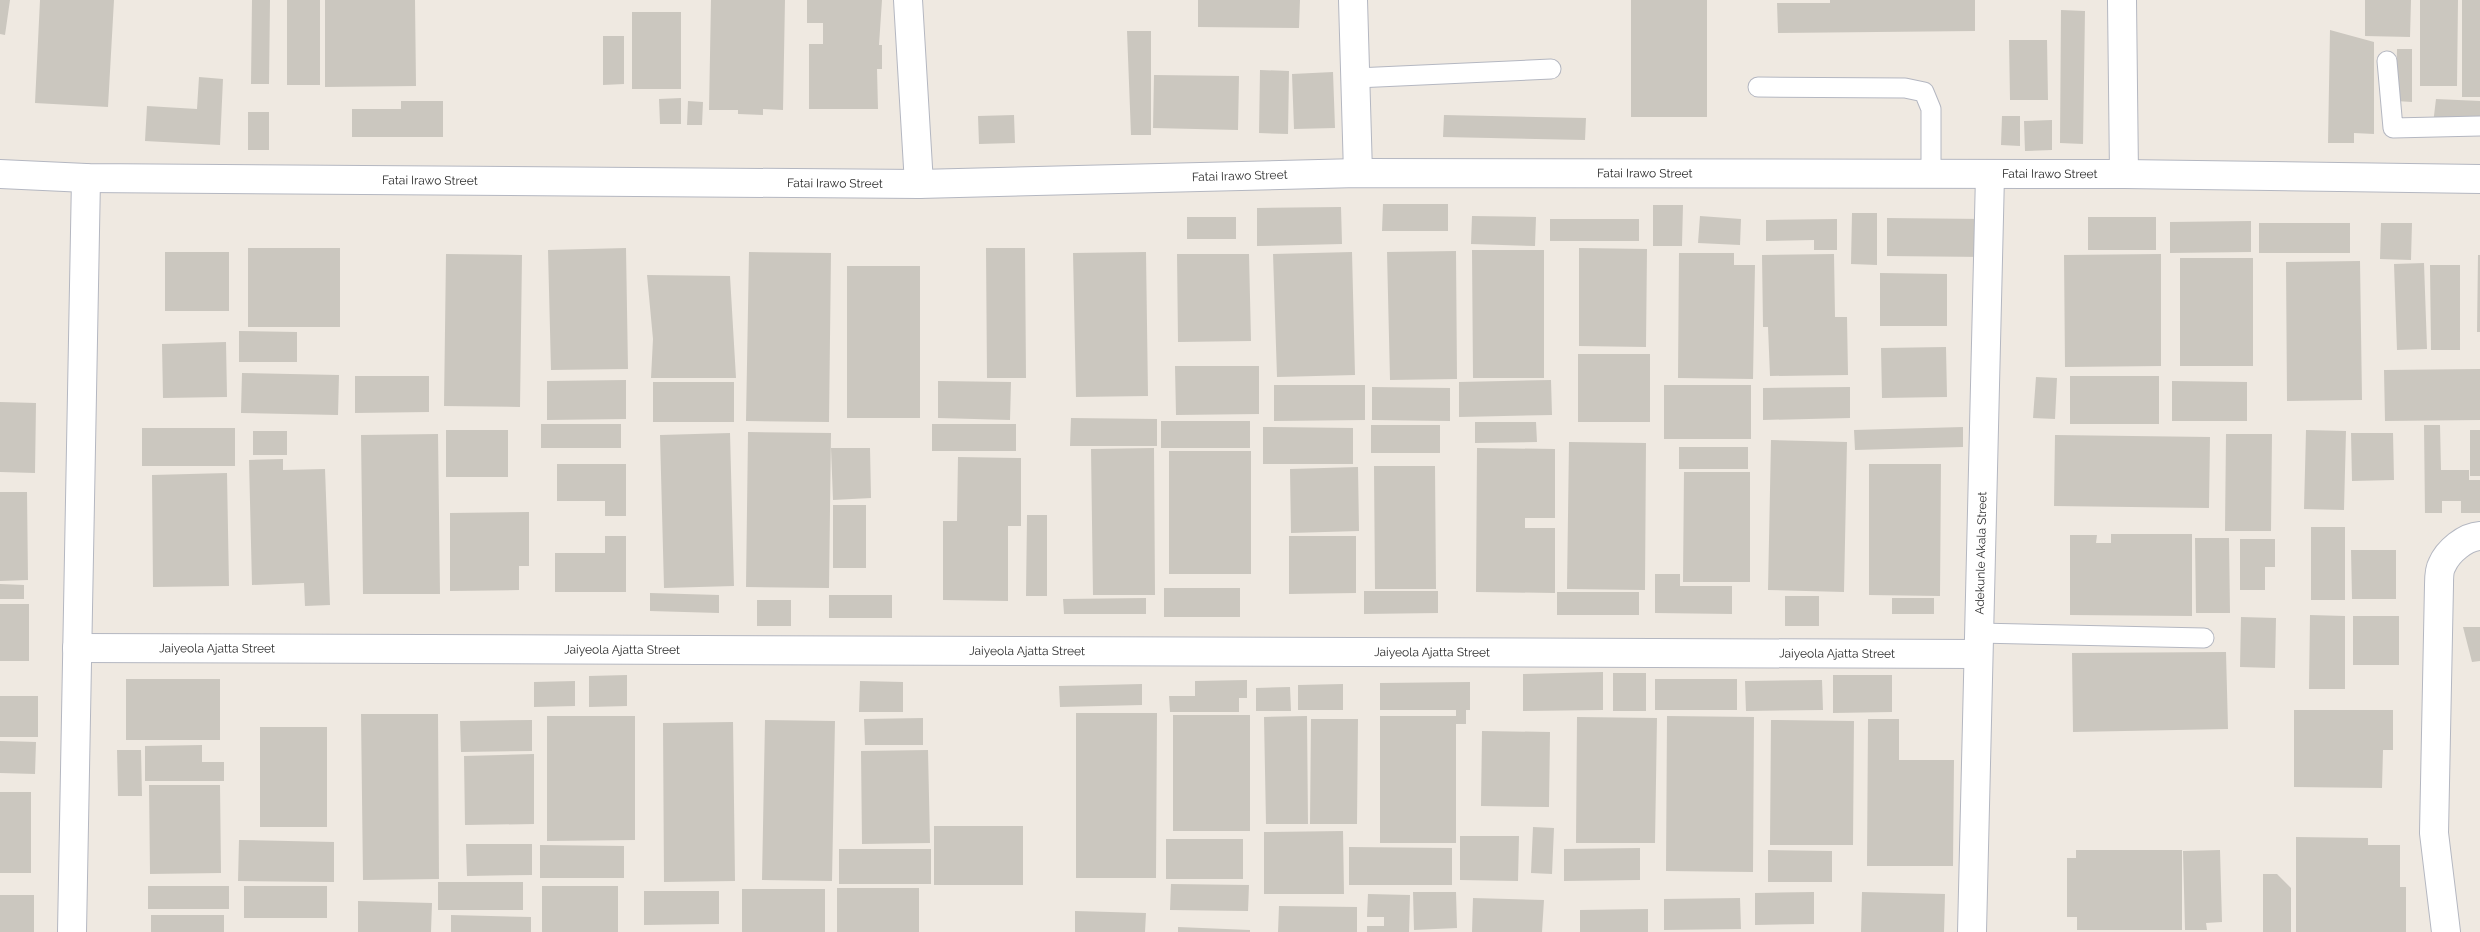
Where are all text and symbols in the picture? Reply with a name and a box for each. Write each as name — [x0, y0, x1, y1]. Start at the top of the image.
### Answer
street label: Fatai Irawo Street — [1597, 166, 1693, 180]
street label: Fatai Irawo Street — [2002, 167, 2098, 181]
street label: Fatai Irawo Street — [1192, 168, 1288, 184]
street label: Fatai Irawo Street — [382, 173, 478, 188]
street label: Fatai Irawo Street — [787, 176, 883, 191]
street label: Adekunle Akala Street — [1973, 491, 1989, 615]
street label: Jaiyeola Ajatta Street — [159, 641, 275, 656]
street label: Jaiyeola Ajatta Street — [564, 643, 680, 657]
street label: Jaiyeola Ajatta Street — [969, 644, 1085, 658]
street label: Jaiyeola Ajatta Street — [1374, 645, 1490, 659]
street label: Jaiyeola Ajatta Street — [1779, 646, 1895, 661]

